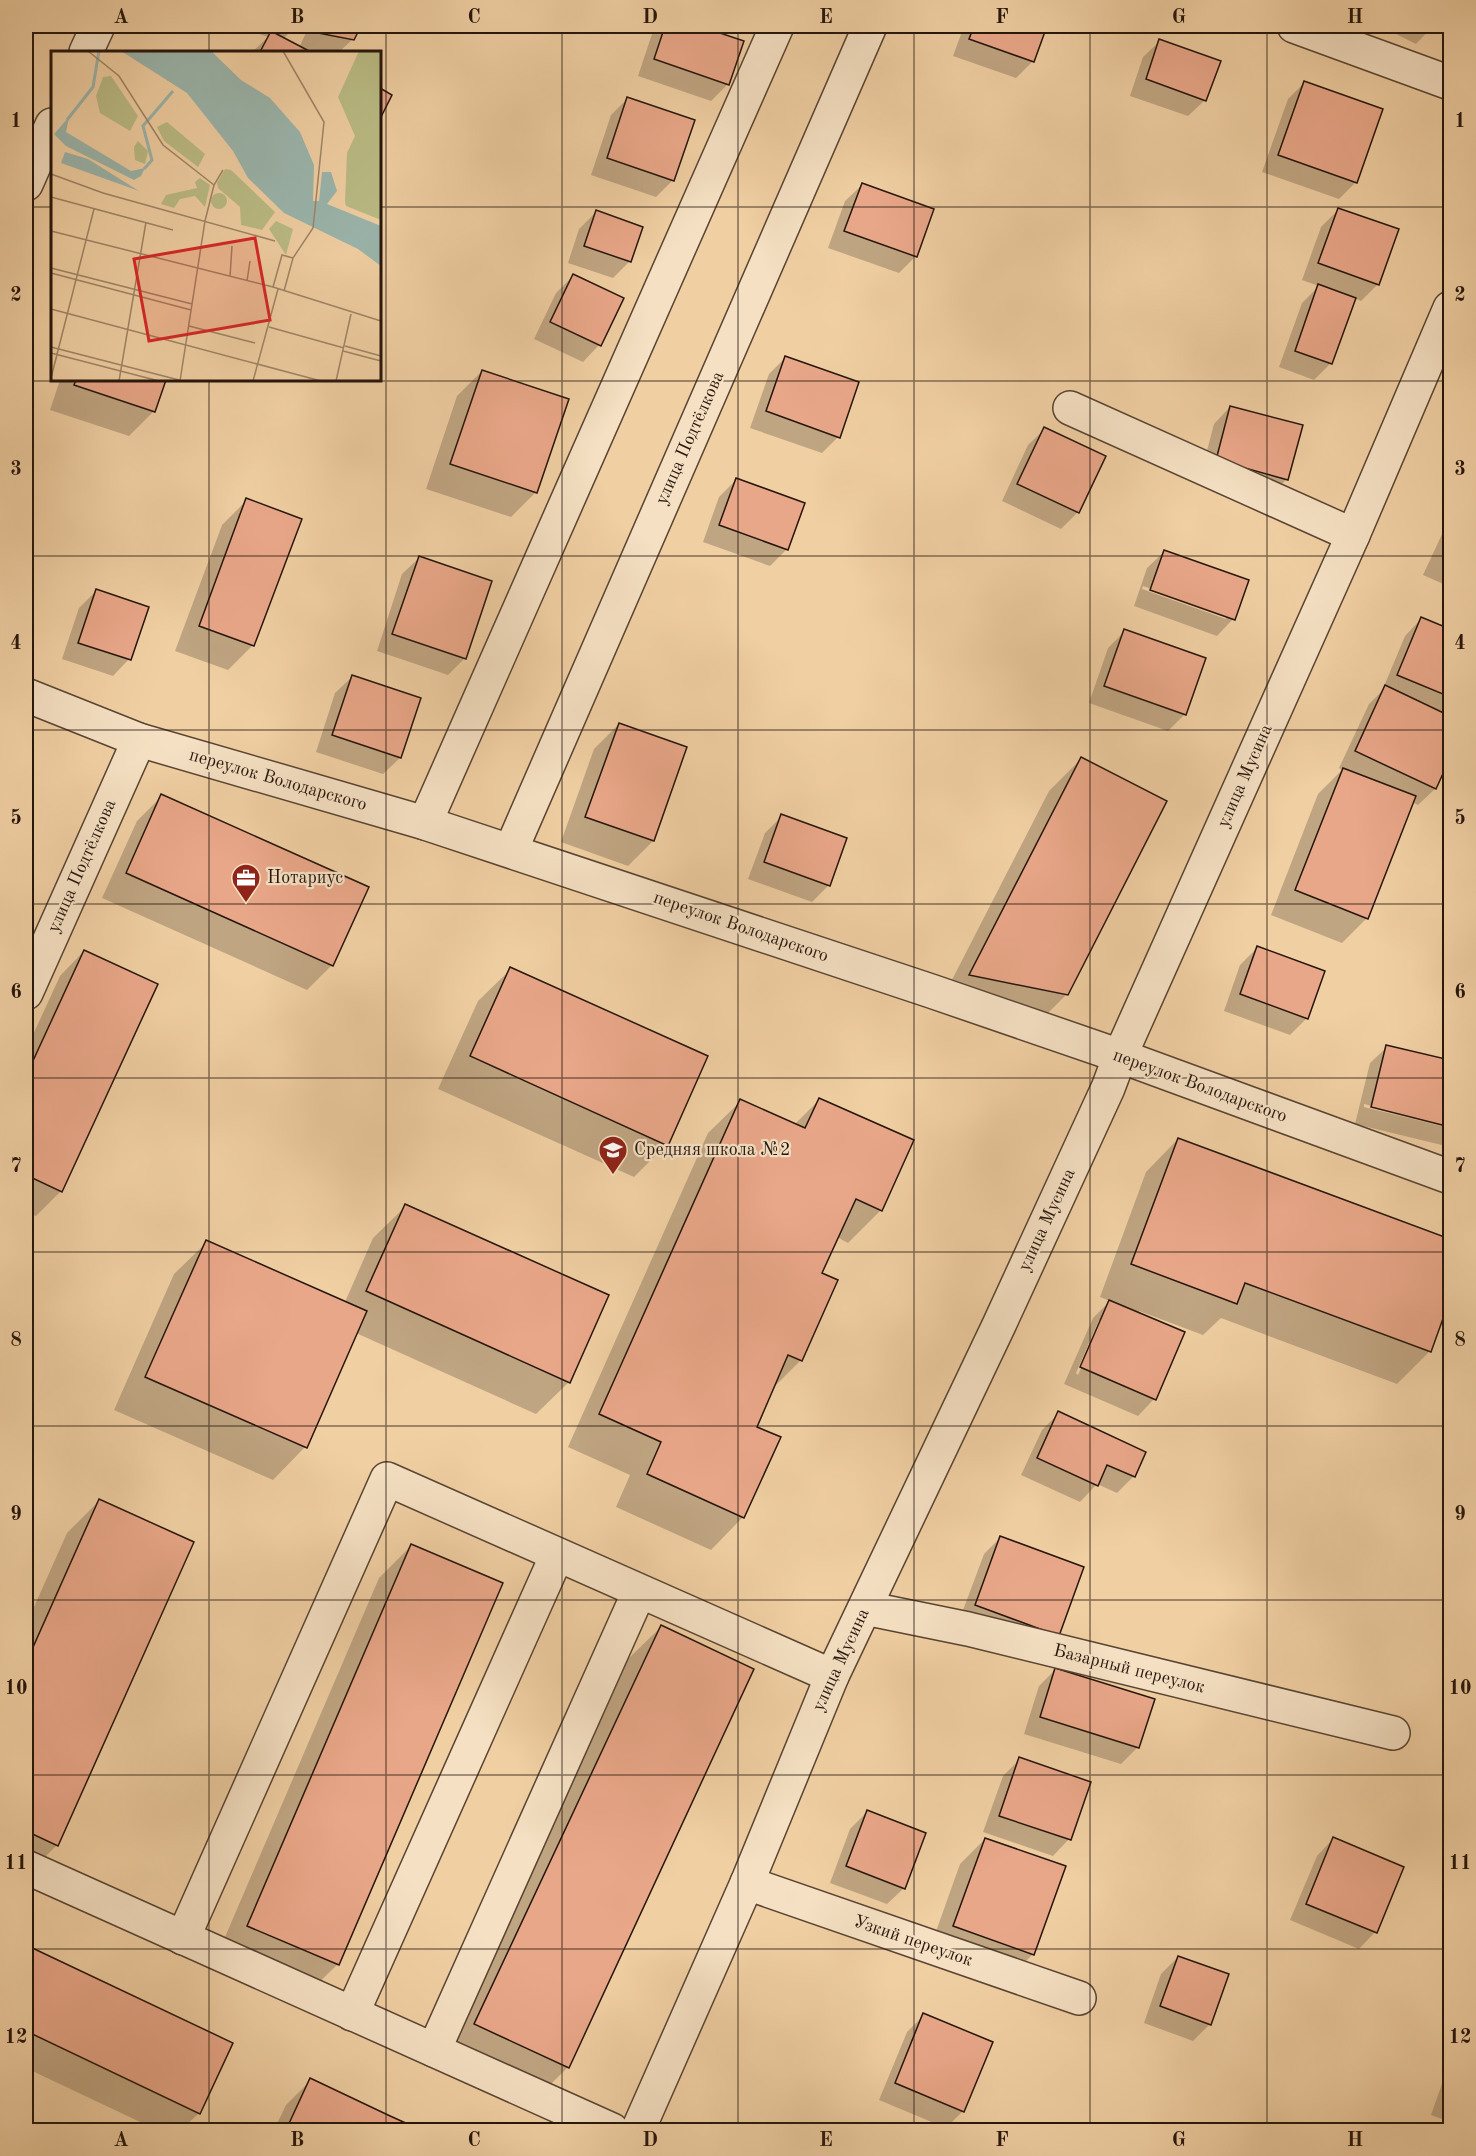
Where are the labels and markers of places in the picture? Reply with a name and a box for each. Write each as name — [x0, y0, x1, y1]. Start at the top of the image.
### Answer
office icon: Нотариус — [230, 862, 262, 904]
place label: Нотариус — [267, 869, 343, 887]
school or university icon: Средняя школа №2 — [597, 1134, 629, 1176]
place label: Средняя школа №2 — [634, 1141, 790, 1159]

